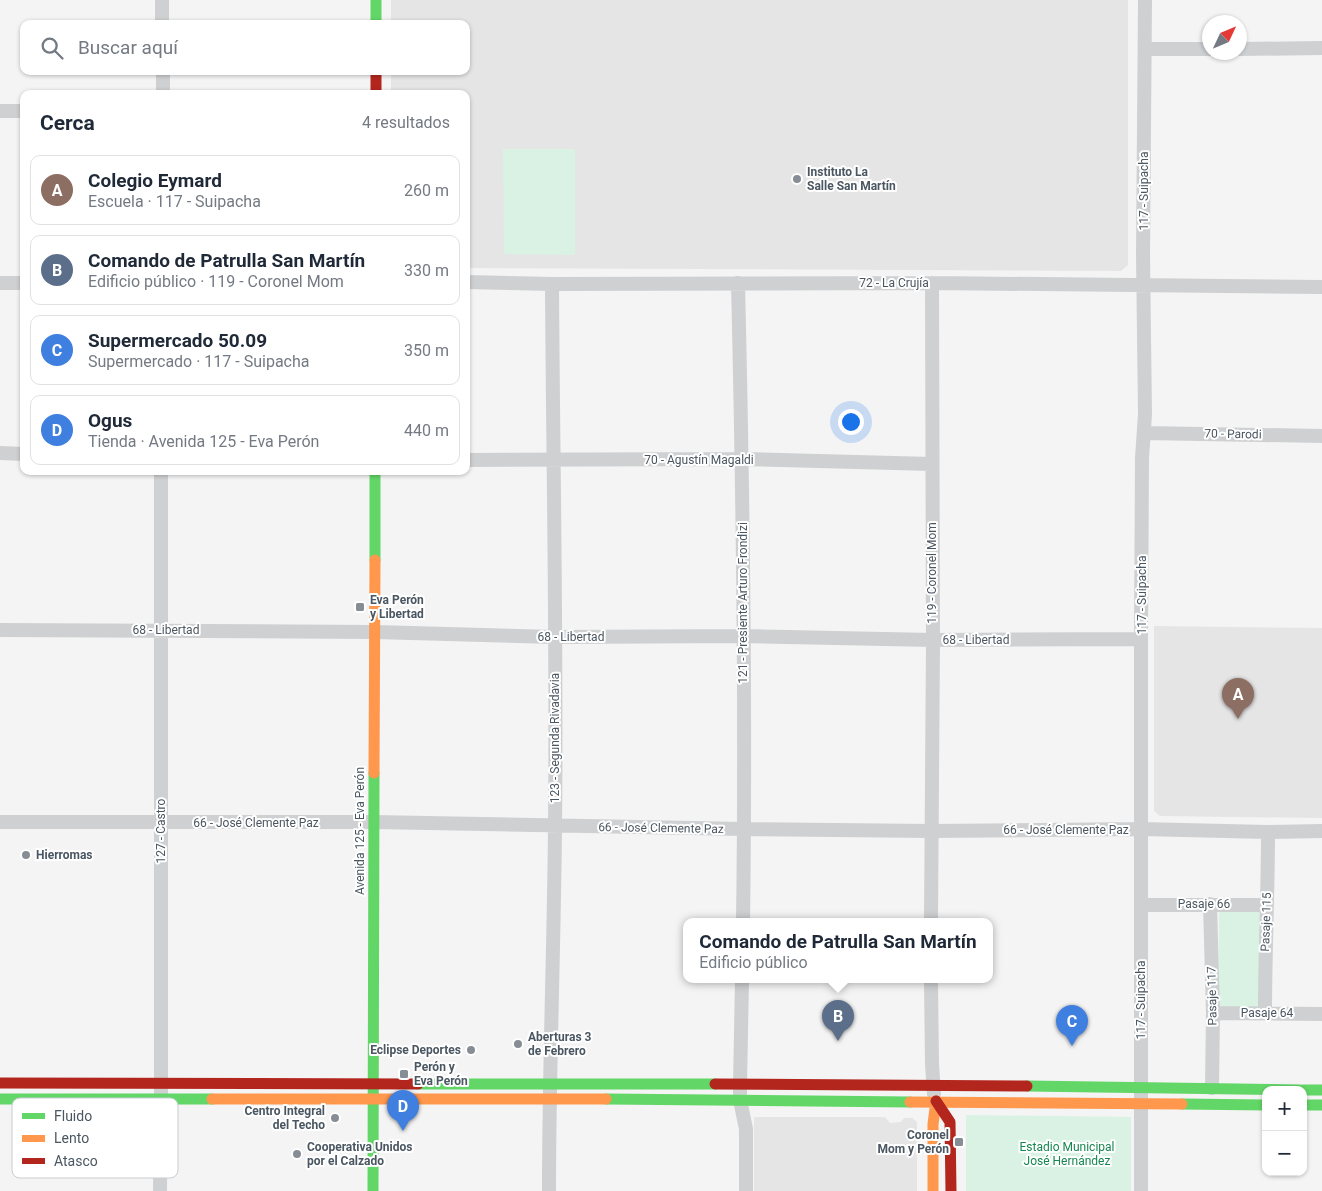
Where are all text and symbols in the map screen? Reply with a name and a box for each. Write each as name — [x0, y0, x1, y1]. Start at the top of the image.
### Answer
north arrow — [1202, 15, 1247, 60]
search box — [20, 20, 470, 75]
icon: search — [38, 34, 66, 62]
text: Buscar aquí — [78, 36, 178, 59]
text: Cerca — [40, 111, 95, 135]
text: 4 resultados — [362, 113, 450, 132]
street label: 117 - Suipacha — [1137, 152, 1151, 230]
place label: Instituto La Salle San Martín — [807, 165, 896, 193]
text: Colegio Eymard — [88, 169, 222, 192]
marker: Instituto La Salle San Martín — [791, 173, 803, 185]
text: A — [52, 181, 62, 200]
text: 260 m — [404, 181, 449, 200]
text: Escuela · 117 - Suipacha — [88, 192, 261, 211]
text: Comando de Patrulla San Martín — [88, 249, 365, 272]
text: B — [52, 261, 62, 280]
text: 330 m — [404, 261, 449, 280]
text: Edificio público · 119 - Coronel Mom — [88, 272, 344, 291]
street label: 72 - La Crujía — [859, 276, 929, 290]
text: Supermercado 50.09 — [88, 329, 267, 352]
text: C — [52, 341, 62, 360]
text: 350 m — [404, 341, 449, 360]
text: Supermercado · 117 - Suipacha — [88, 352, 309, 371]
text: Ogus — [88, 409, 132, 432]
your location — [838, 409, 864, 435]
text: D — [52, 421, 62, 440]
text: 440 m — [404, 421, 449, 440]
street label: 70 - Parodi — [1204, 427, 1262, 442]
text: Tienda · Avenida 125 - Eva Perón — [88, 432, 319, 451]
street label: 70 - Agustín Magaldi — [644, 453, 754, 467]
street label: 121 - Presiente Arturo Frondizi — [736, 522, 750, 684]
street label: 119 - Coronel Mom — [925, 522, 939, 624]
street label: 117 - Suipacha — [1135, 556, 1149, 634]
place label: Eva Perón y Libertad — [370, 593, 424, 621]
marker: Eva Perón y Libertad — [354, 601, 366, 613]
street label: 68 - Libertad — [133, 623, 199, 637]
street label: 68 - Libertad — [538, 630, 604, 644]
street label: 68 - Libertad — [943, 633, 1009, 647]
street label: 123 - Segunda Rivadavia — [548, 673, 562, 803]
pin: A — [1222, 678, 1254, 719]
street label: Avenida 125 - Eva Perón — [353, 767, 367, 895]
street label: 127 - Castro — [154, 798, 168, 863]
street label: 66 - José Clemente Paz — [193, 816, 319, 830]
street label: 66 - José Clemente Paz — [598, 820, 724, 836]
street label: 66 - José Clemente Paz — [1003, 823, 1129, 837]
place label: Hierromas — [36, 848, 93, 862]
marker: Hierromas — [20, 849, 32, 861]
street label: Pasaje 115 — [1258, 892, 1274, 952]
street label: Pasaje 66 — [1178, 897, 1230, 911]
popup — [683, 918, 993, 983]
text: Comando de Patrulla San Martín — [699, 930, 977, 953]
text: Edificio público — [699, 953, 808, 972]
street label: 117 - Suipacha — [1134, 961, 1148, 1039]
street label: Pasaje 117 — [1204, 966, 1220, 1026]
pin: B — [822, 1000, 854, 1041]
pin: C — [1056, 1005, 1088, 1046]
street label: Pasaje 64 — [1241, 1006, 1293, 1020]
place label: Aberturas 3 de Febrero — [528, 1030, 592, 1058]
marker: Aberturas 3 de Febrero — [512, 1038, 524, 1050]
place label: Eclipse Deportes — [370, 1043, 461, 1057]
marker: Eclipse Deportes — [465, 1044, 477, 1056]
place label: Perón y Eva Perón — [414, 1060, 468, 1088]
marker: Perón y Eva Perón — [398, 1068, 410, 1080]
map controls — [1262, 1086, 1307, 1176]
button: + — [1262, 1086, 1307, 1131]
pin: D — [387, 1090, 419, 1131]
legend — [12, 1098, 178, 1178]
place label: Centro Integral del Techo — [244, 1104, 325, 1132]
text: Fluido — [54, 1108, 92, 1124]
marker: Centro Integral del Techo — [329, 1112, 341, 1124]
place label: Coronel Mom y Perón — [877, 1128, 949, 1156]
text: Lento — [54, 1130, 89, 1146]
button: − — [1262, 1131, 1307, 1176]
marker: Coronel Mom y Perón — [953, 1136, 965, 1148]
place label: Cooperativa Unidos por el Calzado — [307, 1140, 412, 1168]
park label: Estadio Municipal José Hernández — [1020, 1140, 1115, 1168]
marker: Cooperativa Unidos por el Calzado — [291, 1148, 303, 1160]
text: Atasco — [54, 1153, 98, 1169]

